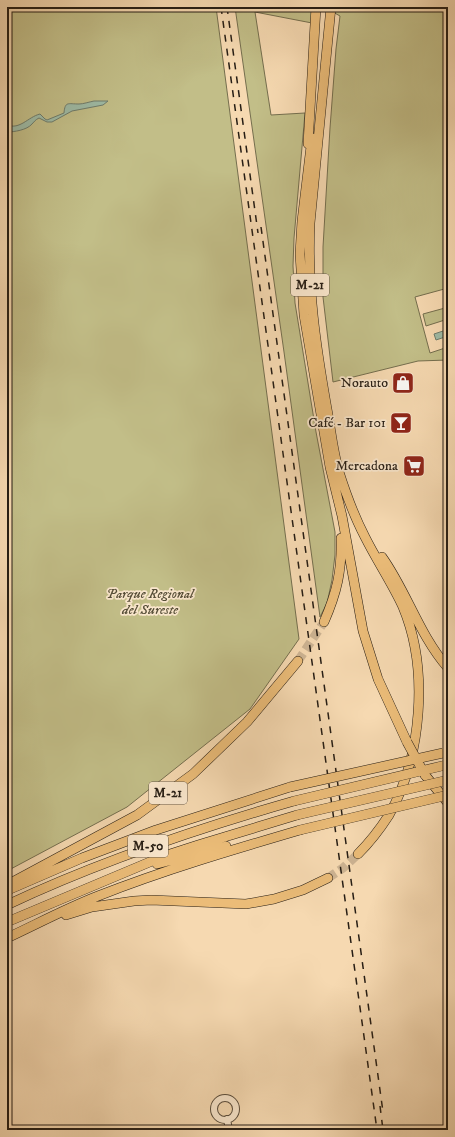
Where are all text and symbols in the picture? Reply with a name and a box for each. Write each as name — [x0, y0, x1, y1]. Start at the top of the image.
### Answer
road number: M-21 — [291, 274, 329, 296]
shop icon: Norauto — [390, 370, 416, 396]
place label: Norauto — [341, 374, 388, 392]
bar icon: Café - Bar 101 — [388, 410, 414, 436]
place label: Café - Bar 101 — [308, 414, 386, 432]
supermarket icon: Mercadona — [401, 453, 427, 479]
place label: Mercadona — [335, 457, 398, 475]
park label: Parque Regional del Sureste — [106, 585, 195, 619]
road number: M-21 — [149, 782, 187, 804]
road number: M-50 — [128, 835, 168, 857]

